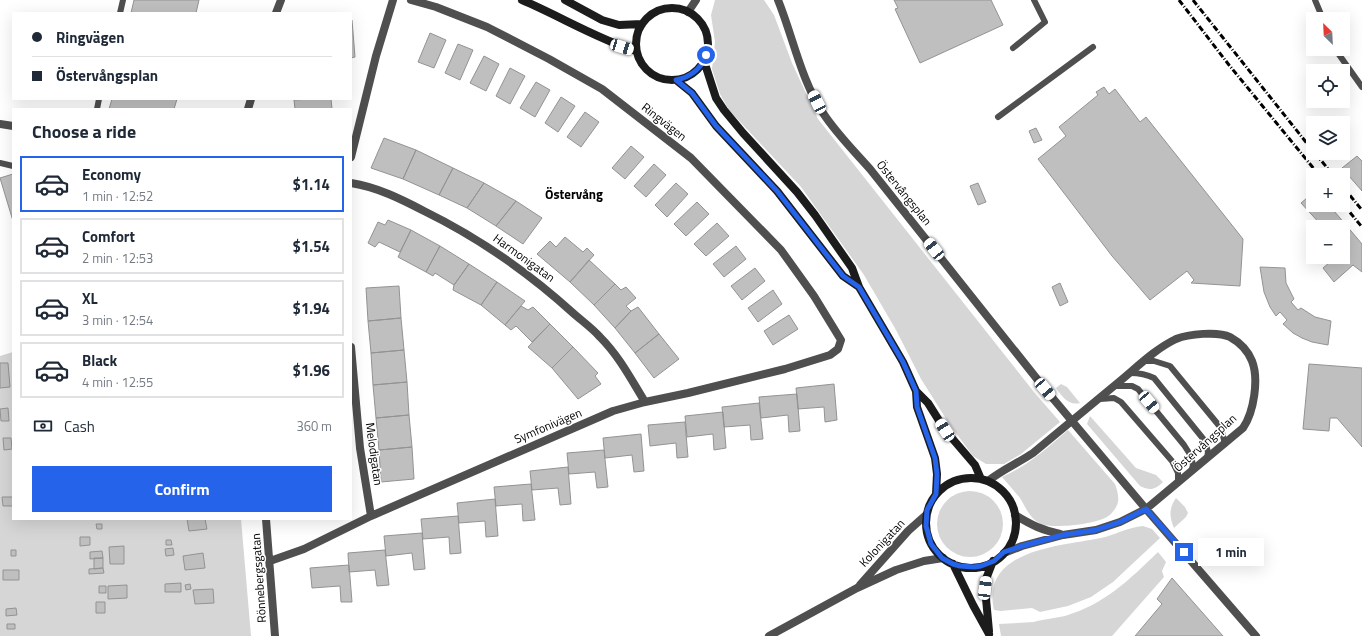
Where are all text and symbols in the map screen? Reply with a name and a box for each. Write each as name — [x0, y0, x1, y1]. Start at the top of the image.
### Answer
north arrow — [1306, 12, 1350, 56]
map controls — [1306, 12, 1350, 264]
text: Ringvägen — [56, 26, 124, 49]
car — [609, 38, 635, 56]
route start — [697, 46, 715, 64]
text: Östervångsplan — [56, 64, 158, 87]
button: locate — [1306, 64, 1350, 108]
car — [806, 89, 828, 115]
street label: Ringvägen — [638, 98, 691, 145]
button: layers — [1306, 116, 1350, 160]
text: Choose a ride — [32, 118, 136, 145]
street label: Östervångsplan — [872, 156, 937, 230]
text: Economy — [82, 163, 141, 186]
icon: car — [34, 166, 70, 202]
button: + — [1306, 168, 1350, 212]
text: $1.14 — [293, 173, 330, 196]
district label: Östervång — [545, 184, 603, 204]
text: 1 min · 12:52 — [82, 186, 153, 206]
button: − — [1306, 220, 1350, 264]
text: Comfort — [82, 225, 135, 248]
icon: car — [34, 228, 70, 264]
street label: Harmonigatan — [489, 229, 559, 287]
text: $1.54 — [293, 235, 330, 258]
car — [922, 236, 946, 262]
text: 2 min · 12:53 — [82, 248, 153, 268]
text: XL — [82, 287, 98, 310]
icon: car — [34, 290, 70, 326]
text: $1.94 — [293, 297, 330, 320]
text: 3 min · 12:54 — [82, 310, 153, 330]
text: Black — [82, 349, 117, 372]
icon: car — [34, 352, 70, 388]
text: $1.96 — [293, 359, 330, 382]
text: 4 min · 12:55 — [82, 372, 153, 392]
car — [1033, 376, 1057, 402]
car — [1137, 389, 1161, 415]
street label: Symfonivägen — [511, 403, 585, 448]
street label: Östervångsplan — [1169, 409, 1241, 476]
icon: cash — [32, 415, 54, 437]
text: Cash — [64, 415, 95, 438]
text: 360 m — [296, 416, 332, 436]
car — [933, 417, 957, 443]
street label: Melodigatan — [361, 421, 388, 486]
button: Confirm — [32, 466, 332, 512]
street label: Kolonigatan — [854, 514, 909, 571]
street label: Rönnebergsgatan — [246, 533, 271, 623]
callout: 1 min — [1198, 538, 1264, 566]
text: 1 min — [1215, 542, 1247, 562]
route end — [1175, 543, 1193, 561]
car — [978, 575, 992, 601]

